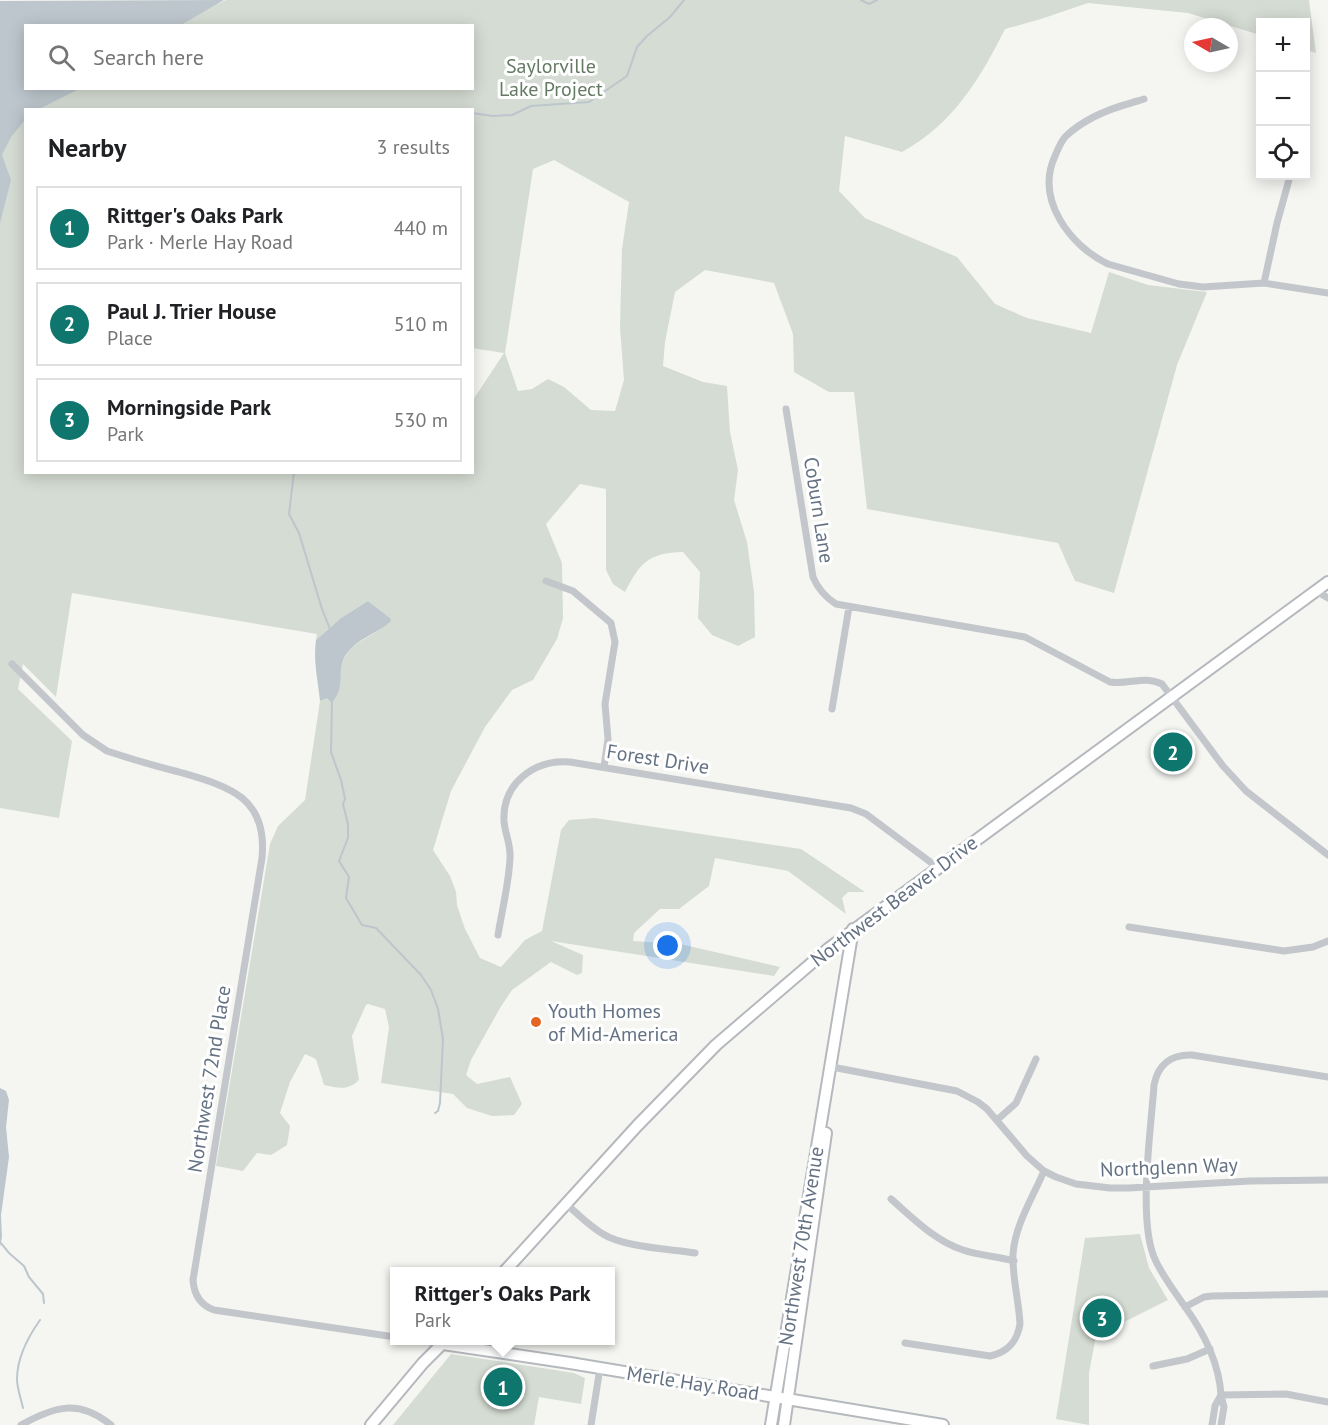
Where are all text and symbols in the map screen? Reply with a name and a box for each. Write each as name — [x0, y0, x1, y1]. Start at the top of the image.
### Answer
north arrow — [1184, 18, 1238, 72]
map controls — [1256, 18, 1310, 180]
button: + — [1256, 18, 1310, 72]
search box — [24, 24, 474, 90]
icon: search — [45, 41, 78, 74]
text: Search here — [93, 43, 204, 71]
park label: Saylorville Lake Project — [499, 53, 603, 102]
button: − — [1256, 72, 1310, 126]
button: locate — [1256, 126, 1310, 180]
text: Nearby — [48, 131, 126, 164]
text: 3 results — [377, 134, 450, 160]
text: Rittger's Oaks Park — [107, 201, 283, 229]
text: 1 — [64, 215, 75, 241]
text: 440 m — [394, 215, 448, 241]
text: Park · Merle Hay Road — [107, 229, 293, 255]
text: Paul J. Trier House — [107, 297, 276, 325]
text: 2 — [64, 311, 75, 337]
text: 510 m — [394, 311, 448, 337]
text: Place — [107, 325, 153, 351]
text: Morningside Park — [107, 393, 271, 421]
text: 3 — [64, 407, 75, 433]
text: 530 m — [394, 407, 448, 433]
text: Park — [107, 421, 144, 447]
street label: Coburn Lane — [798, 455, 840, 565]
pin: 2 — [1154, 730, 1192, 774]
street label: Forest Drive — [605, 738, 711, 780]
street label: Northwest Beaver Drive — [805, 830, 983, 972]
your location — [653, 931, 682, 960]
street label: Northwest 72nd Place — [181, 984, 237, 1174]
place label: Youth Homes of Mid-America — [548, 998, 679, 1047]
marker: Youth Homes of Mid-America — [529, 1015, 543, 1029]
street label: Northwest 70th Avenue — [772, 1145, 830, 1347]
street label: Northglenn Way — [1100, 1152, 1239, 1182]
popup — [390, 1267, 615, 1345]
text: Rittger's Oaks Park — [414, 1279, 591, 1307]
pin: 3 — [1082, 1296, 1122, 1340]
text: Park — [414, 1307, 451, 1333]
street label: Merle Hay Road — [625, 1360, 761, 1406]
pin: 1 — [484, 1364, 522, 1410]

